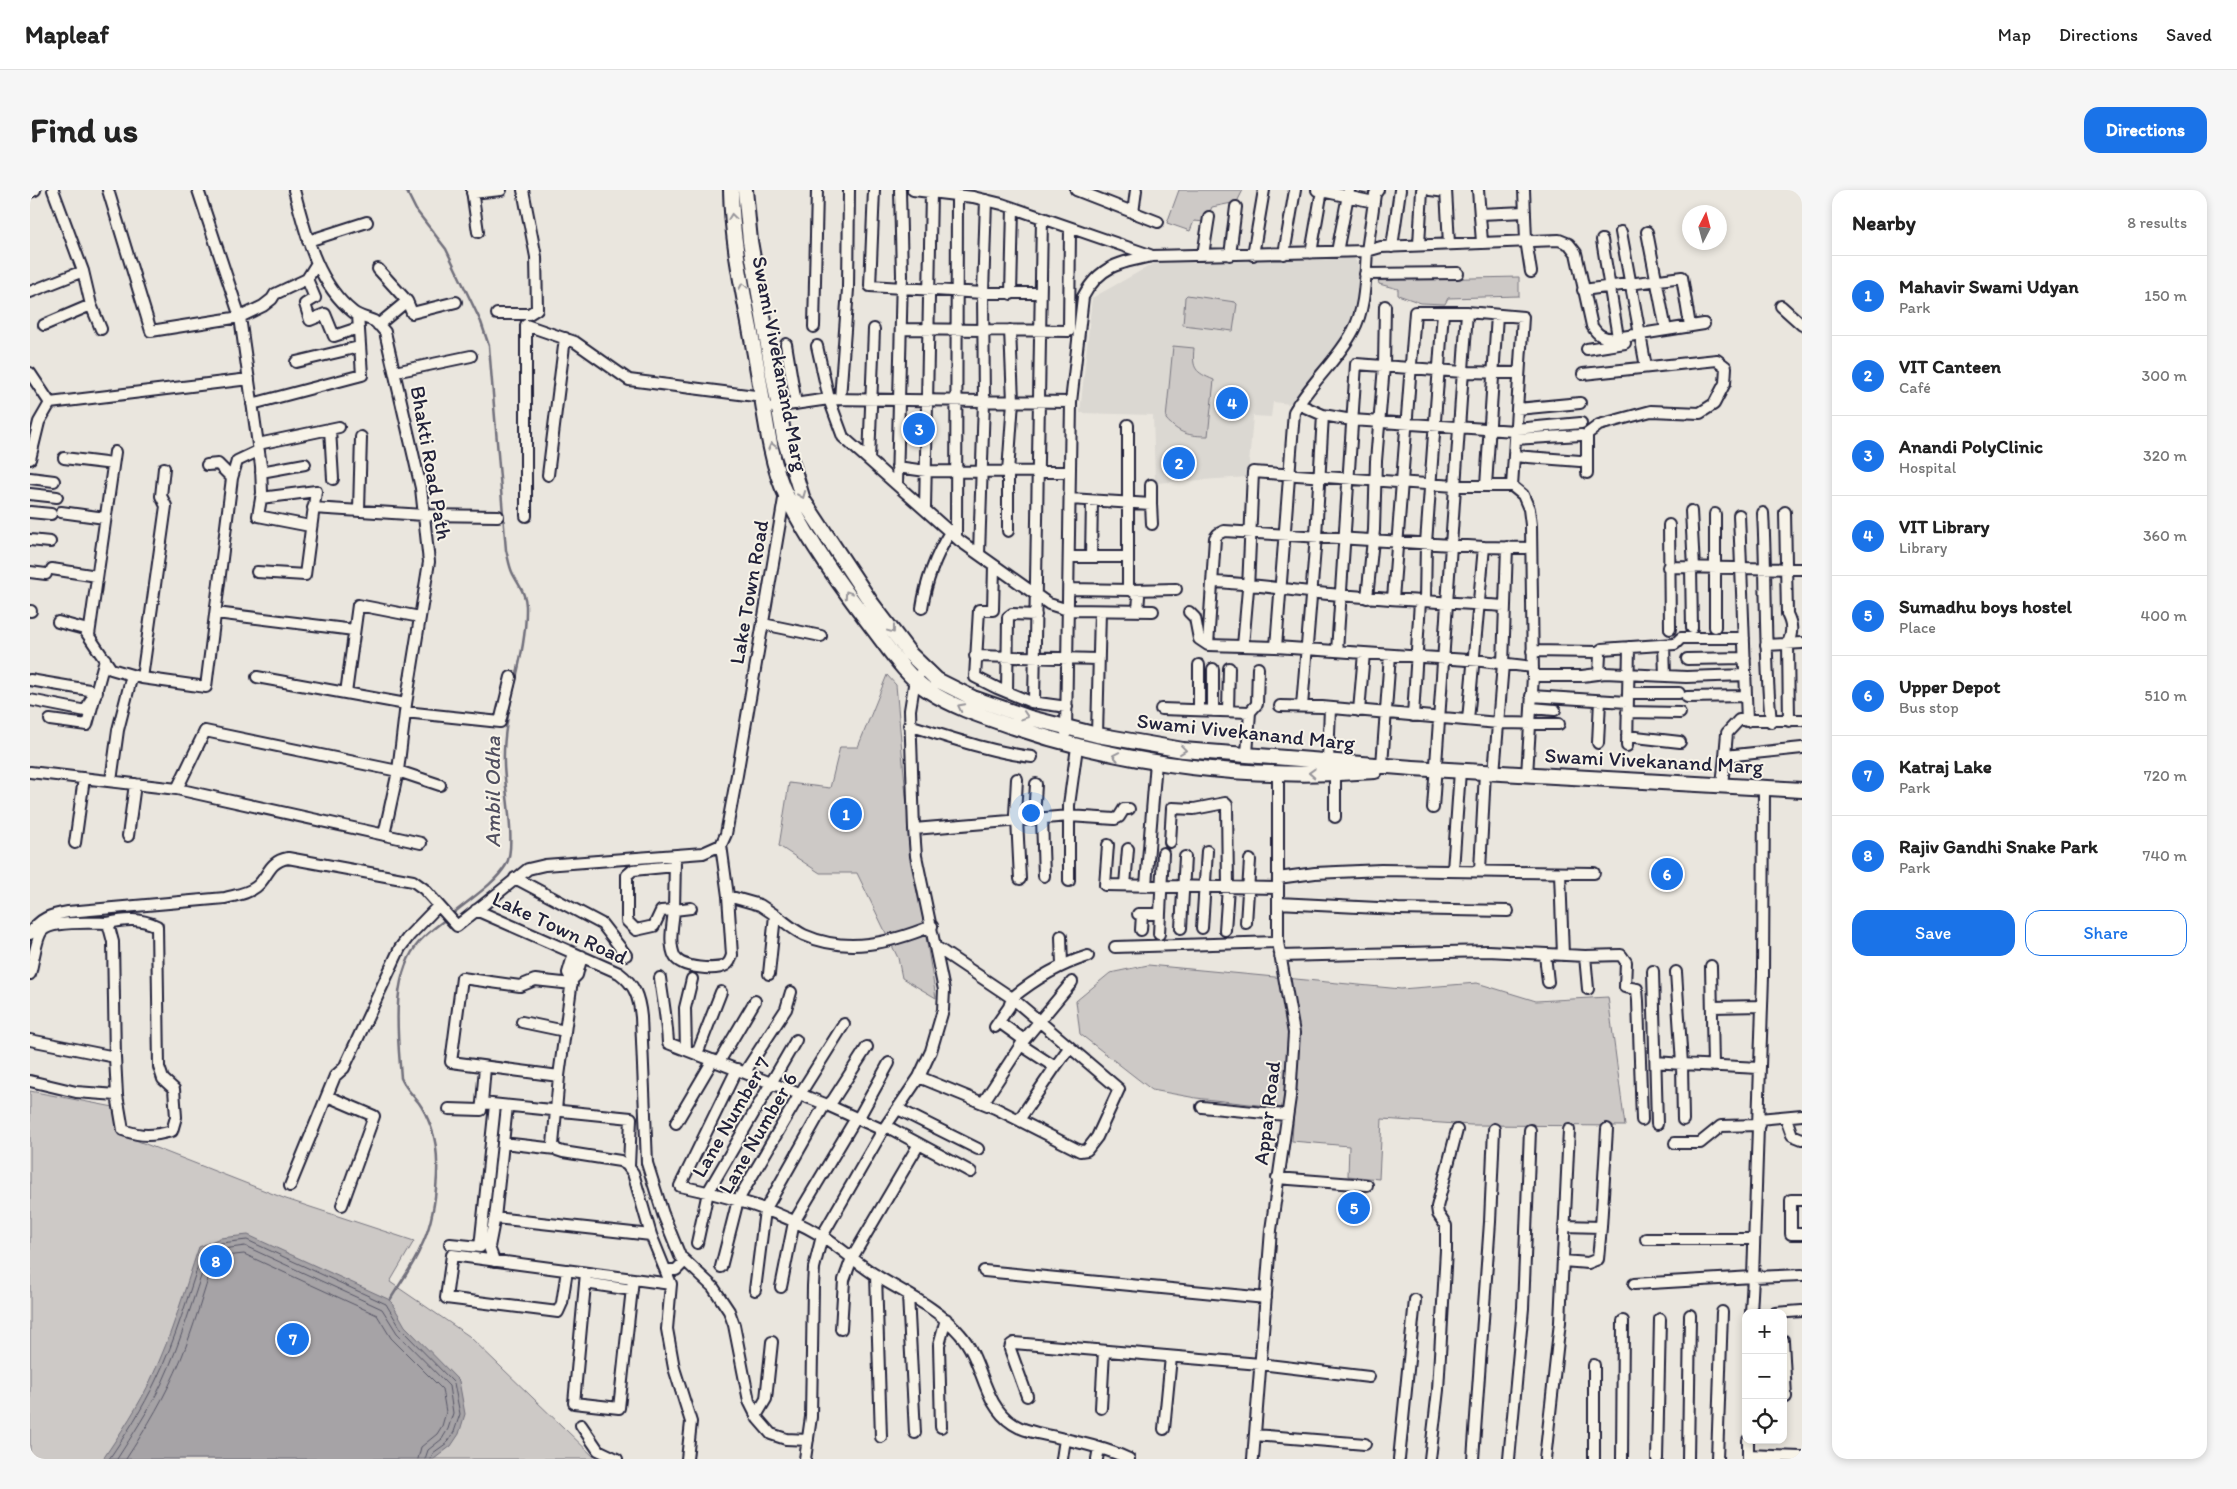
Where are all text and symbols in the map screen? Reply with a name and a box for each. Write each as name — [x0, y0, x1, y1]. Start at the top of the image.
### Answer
text: Mapleaf — [25, 20, 109, 49]
text: Map — [1998, 24, 2031, 46]
text: Directions — [2059, 24, 2138, 46]
text: Saved — [2166, 24, 2212, 46]
button: Directions — [2084, 107, 2207, 153]
text: Find us — [30, 109, 138, 151]
north arrow — [1682, 205, 1727, 250]
text: Nearby — [1852, 210, 1916, 235]
one-way arrow — [727, 212, 738, 220]
text: 8 results — [2127, 213, 2187, 232]
street label: Swami Vivekanand Marg — [747, 254, 814, 474]
text: Mahavir Swami Udyan — [1899, 275, 2079, 298]
one-way arrow — [739, 282, 749, 291]
text: 1 — [1864, 286, 1872, 305]
text: 150 m — [2144, 286, 2187, 305]
text: Park — [1899, 298, 1930, 317]
text: VIT Canteen — [1899, 355, 2001, 378]
text: 2 — [1864, 366, 1872, 385]
text: 300 m — [2142, 366, 2187, 385]
text: Café — [1899, 378, 1931, 397]
street label: Bhakti Road Path — [406, 384, 457, 542]
pin: 4 — [1216, 384, 1248, 422]
pin: 3 — [903, 410, 935, 448]
text: Anandi PolyClinic — [1899, 435, 2043, 458]
one-way arrow — [767, 442, 778, 451]
pin: 2 — [1163, 444, 1195, 482]
text: 3 — [1864, 446, 1872, 465]
text: 320 m — [2143, 446, 2187, 465]
text: Hospital — [1899, 458, 1956, 477]
one-way arrow — [795, 490, 806, 499]
text: VIT Library — [1899, 515, 1990, 538]
street label: Lake Town Road — [724, 517, 774, 666]
text: 4 — [1863, 526, 1873, 545]
text: 360 m — [2143, 526, 2187, 545]
text: Library — [1899, 538, 1947, 557]
one-way arrow — [845, 590, 854, 600]
text: Sumadhu boys hostel — [1899, 595, 2072, 618]
text: 5 — [1864, 606, 1872, 625]
text: 400 m — [2141, 606, 2187, 625]
text: Place — [1899, 618, 1936, 637]
one-way arrow — [886, 624, 895, 634]
text: Upper Depot — [1899, 675, 2000, 698]
text: 6 — [1864, 686, 1872, 705]
text: 510 m — [2144, 686, 2187, 705]
text: Bus stop — [1899, 698, 1959, 717]
one-way arrow — [957, 704, 966, 714]
street label: Swami Vivekanand Marg — [1136, 708, 1356, 755]
one-way arrow — [1020, 710, 1028, 720]
water label: Ambil Odha — [479, 735, 506, 847]
street label: Swami Vivekanand Marg — [1544, 742, 1764, 779]
one-way arrow — [1179, 744, 1188, 754]
one-way arrow — [1111, 751, 1120, 761]
text: Katraj Lake — [1899, 755, 1992, 778]
text: 7 — [1864, 766, 1872, 785]
text: 720 m — [2144, 766, 2187, 785]
one-way arrow — [1308, 768, 1316, 778]
text: Park — [1899, 778, 1930, 797]
pin: 1 — [830, 795, 862, 833]
your location — [1018, 800, 1044, 826]
text: Rajiv Gandhi Snake Park — [1899, 835, 2098, 858]
text: 8 — [1864, 846, 1872, 865]
text: 740 m — [2143, 846, 2187, 865]
pin: 6 — [1651, 855, 1683, 893]
text: Park — [1899, 858, 1930, 877]
street label: Lake Town Road — [489, 885, 632, 970]
button: Save — [1852, 910, 2015, 956]
button: Share — [2025, 910, 2187, 956]
street label: Lane Number 7 — [686, 1052, 775, 1182]
street label: Appar Road — [1248, 1059, 1285, 1166]
street label: Lane Number 6 — [713, 1068, 802, 1198]
pin: 5 — [1338, 1189, 1370, 1227]
pin: 8 — [200, 1242, 232, 1280]
map controls — [1742, 1309, 1787, 1444]
button: + — [1742, 1309, 1787, 1354]
pin: 7 — [277, 1320, 309, 1358]
button: − — [1742, 1354, 1787, 1399]
button: locate — [1742, 1399, 1787, 1444]

